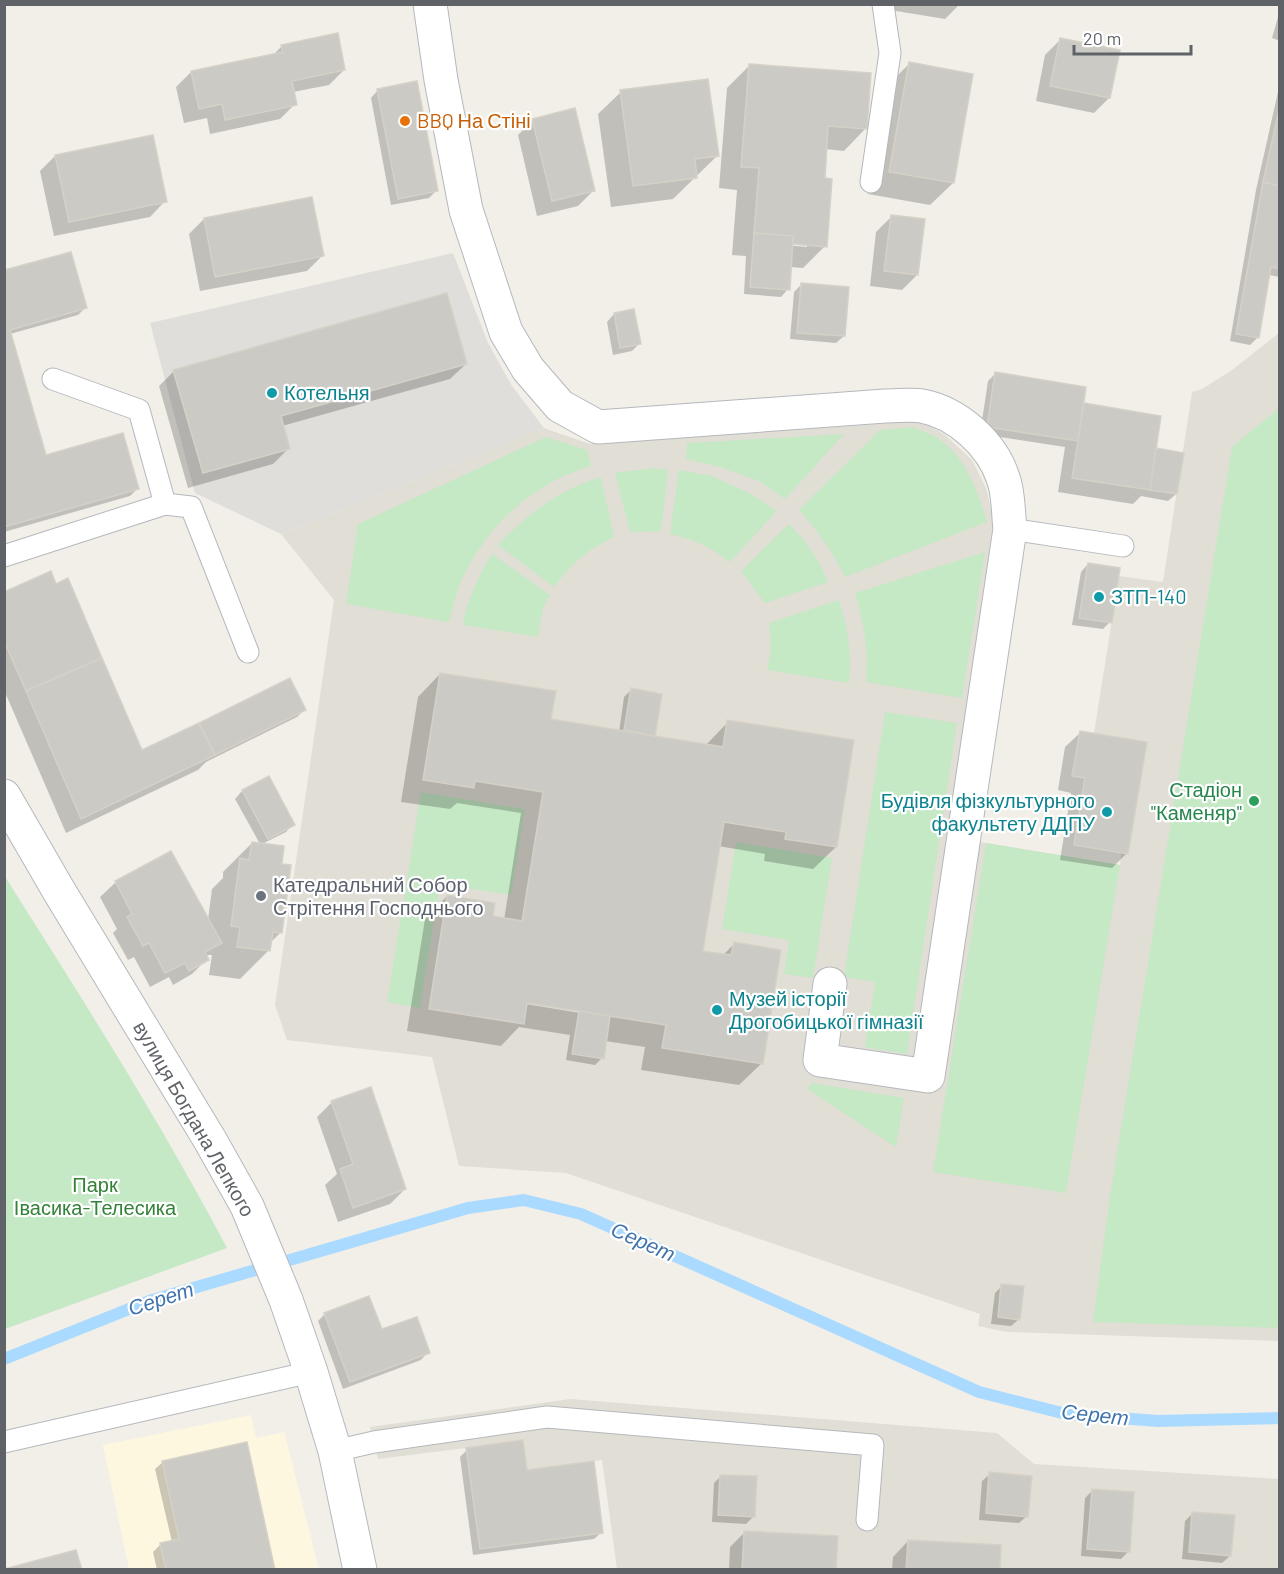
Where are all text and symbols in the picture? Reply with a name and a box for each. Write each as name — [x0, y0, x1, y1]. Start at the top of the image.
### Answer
scale bar — [1074, 18, 1191, 56]
text: 20 m — [1083, 27, 1121, 49]
place label: BBQ На Стіні — [417, 108, 531, 132]
marker: BBQ На Стіні — [398, 114, 412, 128]
place label: Котельня — [284, 380, 370, 404]
marker: Котельня — [265, 386, 279, 400]
place label: ЗТП-140 — [1111, 584, 1186, 608]
marker: ЗТП-140 — [1092, 590, 1106, 604]
place label: Стадіон "Каменяр" — [1151, 777, 1242, 824]
place label: Будівля фізкультурного факультету ДДПУ — [881, 788, 1095, 835]
marker: Стадіон "Каменяр" — [1247, 794, 1261, 808]
marker: Будівля фізкультурного факультету ДДПУ — [1100, 805, 1114, 819]
place label: Катедральний Собор Стрітення Господнього — [273, 872, 484, 919]
marker: Катедральний Собор Стрітення Господнього — [254, 889, 268, 903]
place label: Музей історії Дрогобицької гімназії — [729, 986, 924, 1033]
marker: Музей історії Дрогобицької гімназії — [710, 1003, 724, 1017]
street label: вулиця Богдана Лепкого — [129, 1017, 261, 1220]
park label: Парк Івасика-Телесика — [14, 1172, 177, 1219]
water label: Серет — [608, 1215, 680, 1266]
water label: Серет — [125, 1275, 196, 1320]
water label: Серет — [1060, 1398, 1130, 1429]

